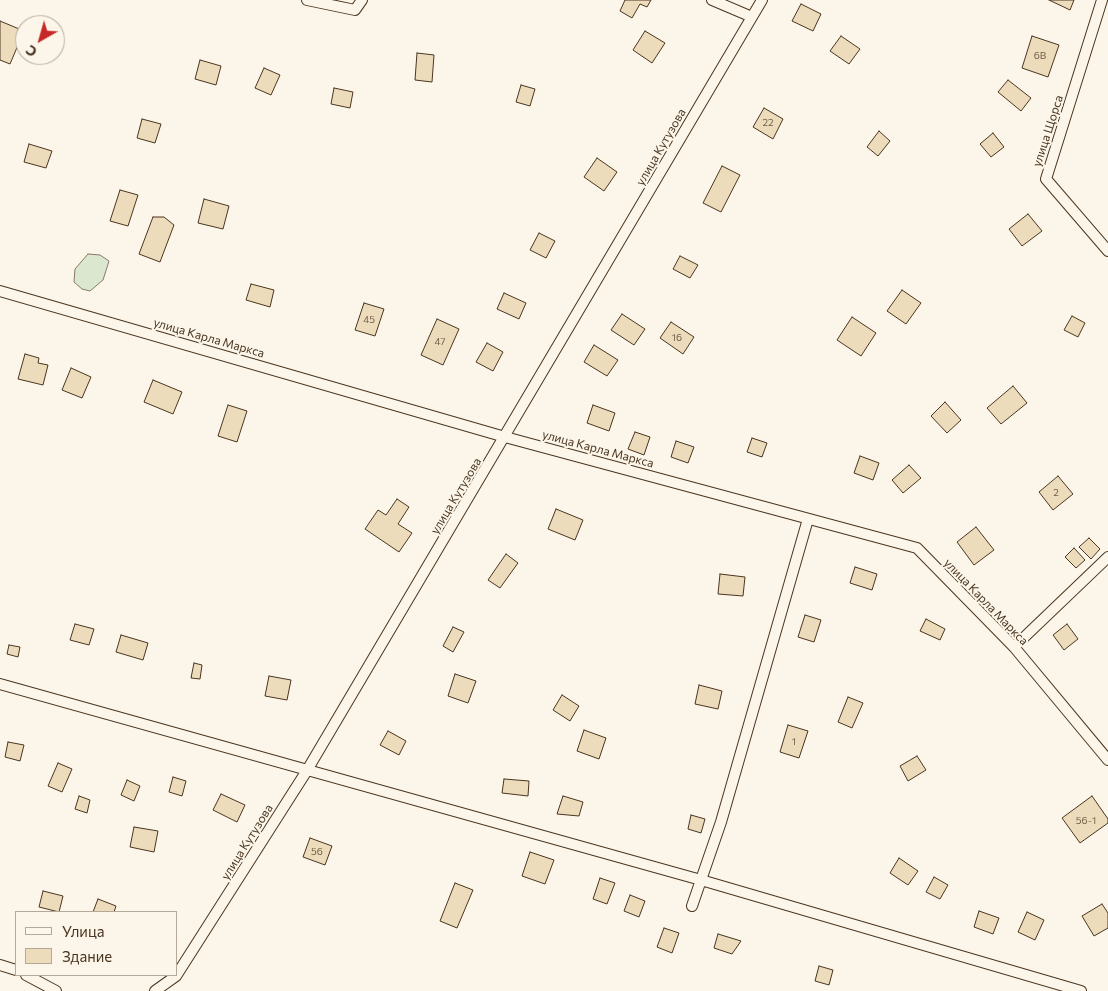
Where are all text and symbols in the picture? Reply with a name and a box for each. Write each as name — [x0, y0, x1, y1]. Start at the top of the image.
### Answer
north arrow — [15, 15, 65, 65]
text: С — [22, 42, 40, 61]
house number: 6В — [1034, 50, 1046, 62]
street label: улица Щорса — [1030, 93, 1066, 169]
street label: улица Кутузова — [633, 106, 689, 188]
house number: 22 — [762, 117, 774, 129]
house number: 45 — [363, 314, 375, 326]
street label: улица Карла Маркса — [152, 315, 266, 361]
house number: 16 — [672, 332, 682, 344]
house number: 47 — [434, 336, 446, 348]
street label: улица Карла Маркса — [541, 427, 655, 471]
street label: улица Кутузова — [428, 455, 484, 537]
house number: 2 — [1053, 487, 1059, 499]
street label: улица Карла Маркса — [941, 556, 1031, 648]
house number: 1 — [792, 736, 796, 748]
street label: улица Кутузова — [218, 802, 276, 882]
house number: 56-1 — [1076, 815, 1096, 827]
house number: 56 — [311, 846, 323, 858]
legend — [15, 911, 178, 976]
text: Улица — [62, 922, 104, 940]
text: Здание — [62, 947, 112, 965]

